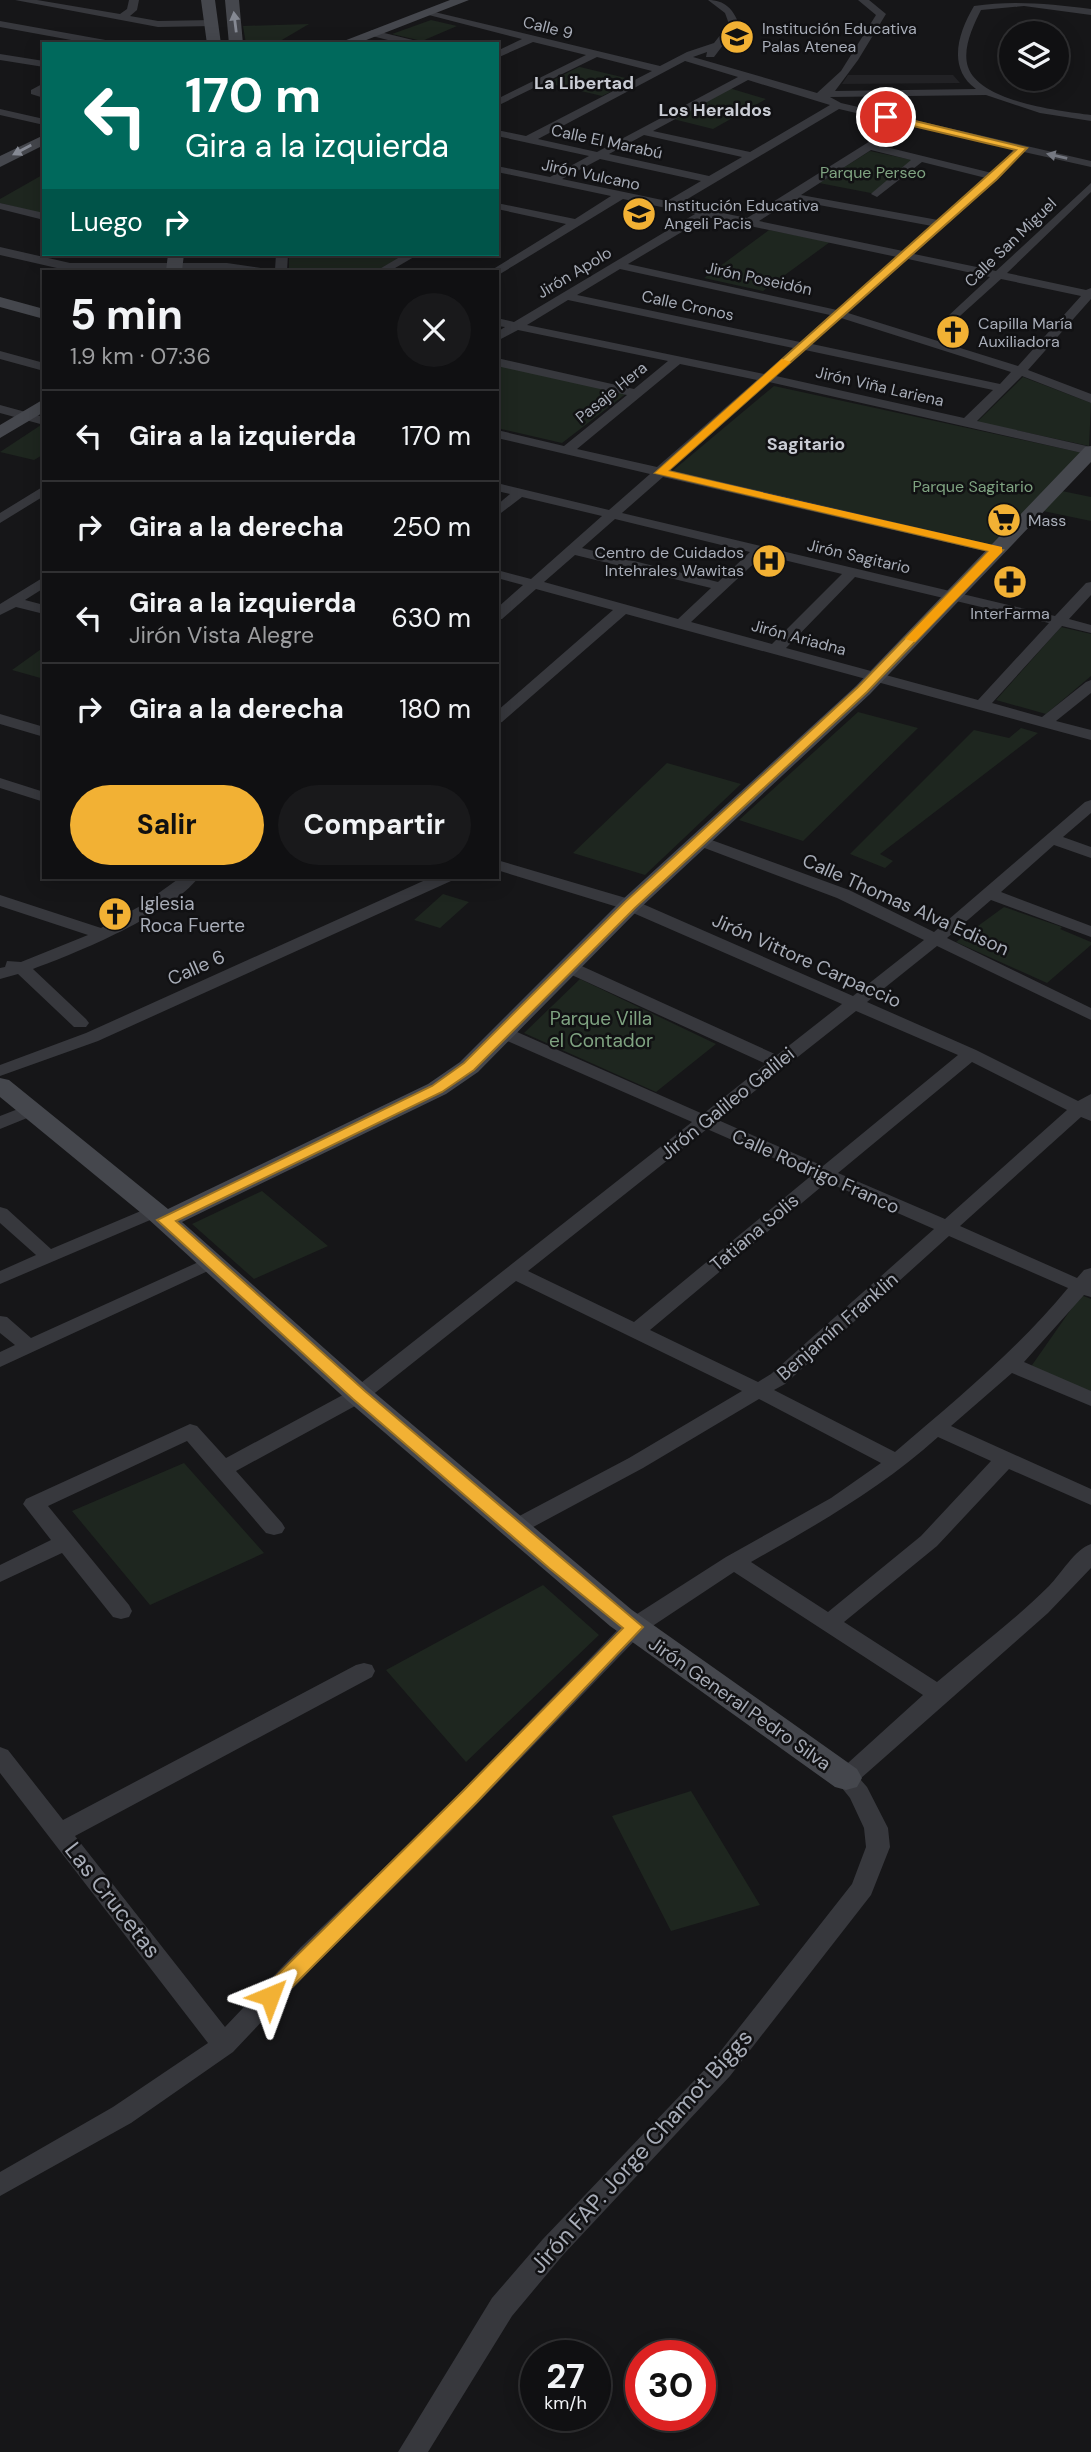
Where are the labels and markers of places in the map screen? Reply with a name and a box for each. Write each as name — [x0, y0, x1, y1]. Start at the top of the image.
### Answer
school or university icon: Institución Educativa Palas Atenea — [718, 18, 756, 56]
place label: Institución Educativa Palas Atenea — [762, 18, 917, 57]
pin — [856, 87, 916, 147]
school or university icon: Institución Educativa Angeli Pacis — [620, 195, 658, 233]
place label: Institución Educativa Angeli Pacis — [664, 195, 819, 234]
church icon: Capilla María Auxiliadora — [934, 313, 972, 351]
place label: Capilla María Auxiliadora — [978, 313, 1072, 352]
supermarket icon: Mass — [985, 501, 1023, 539]
place label: Mass — [1028, 510, 1066, 531]
place label: Centro de Cuidados Intehrales Wawitas — [594, 542, 744, 581]
hospital icon: Centro de Cuidados Intehrales Wawitas — [750, 542, 788, 580]
pharmacy icon: InterFarma — [991, 563, 1029, 601]
place label: InterFarma — [970, 603, 1050, 624]
place label: Iglesia Roca Fuerte — [140, 891, 245, 938]
church icon: Iglesia Roca Fuerte — [96, 895, 134, 933]

